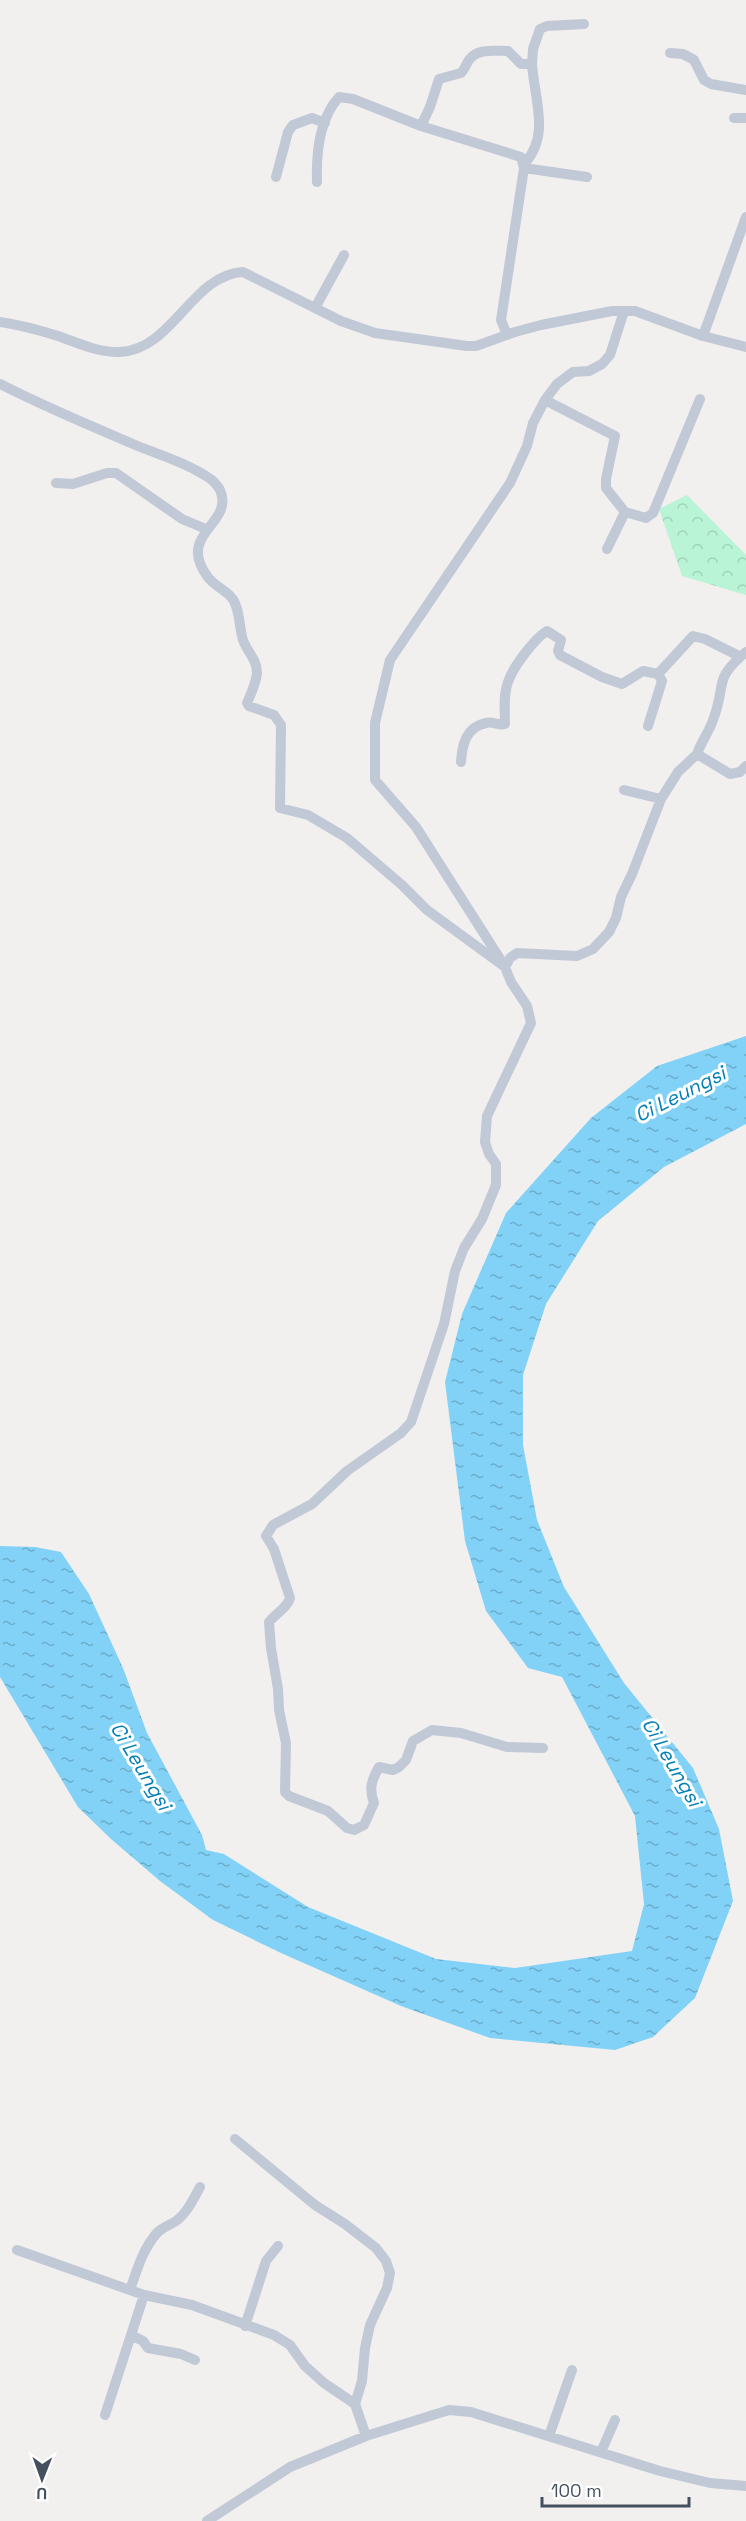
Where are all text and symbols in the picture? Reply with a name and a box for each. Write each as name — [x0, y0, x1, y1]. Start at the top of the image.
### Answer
water label: Ci Leungsi — [630, 1059, 732, 1128]
water label: Ci Leungsi — [636, 1713, 709, 1813]
water label: Ci Leungsi — [105, 1717, 179, 1817]
north arrow — [12, 2449, 72, 2509]
scale bar — [542, 2470, 689, 2508]
text: 100 m — [551, 2479, 602, 2502]
text: U — [36, 2483, 47, 2504]

